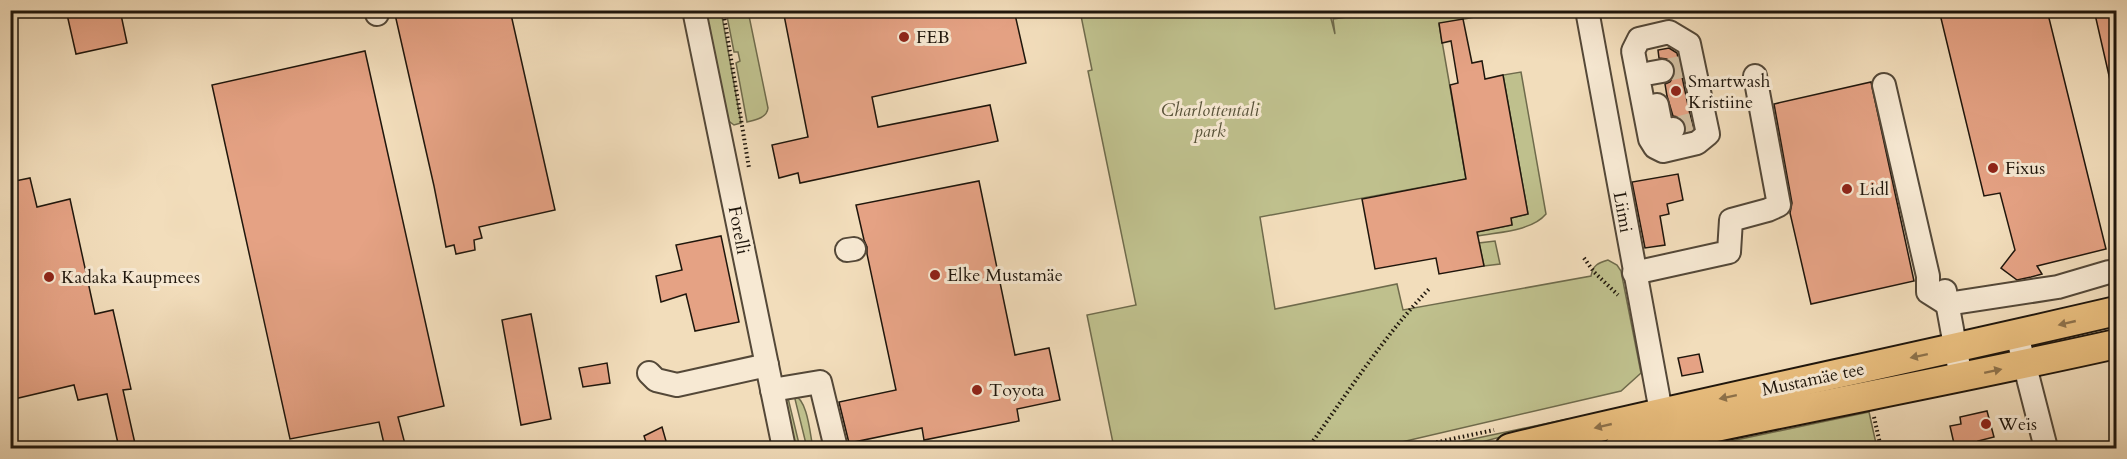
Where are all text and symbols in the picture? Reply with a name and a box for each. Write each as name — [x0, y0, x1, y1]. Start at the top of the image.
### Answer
place label: FEB — [916, 25, 950, 50]
marker: FEB — [897, 30, 911, 44]
place label: Smartwash Kristiine — [1688, 69, 1771, 115]
marker: Smartwash Kristiine — [1669, 84, 1683, 98]
park label: Charlottentali park — [1161, 98, 1260, 144]
place label: Fixus — [2005, 156, 2045, 181]
marker: Fixus — [1986, 161, 2000, 175]
place label: Lidl — [1859, 177, 1890, 202]
marker: Lidl — [1840, 182, 1854, 196]
street label: Liimi — [1607, 190, 1638, 235]
street label: Forelli — [722, 204, 755, 257]
place label: Elke Mustamäe — [947, 263, 1063, 288]
place label: Kadaka Kaupmees — [61, 265, 200, 290]
marker: Elke Mustamäe — [928, 268, 942, 282]
marker: Kadaka Kaupmees — [42, 270, 56, 284]
one-way arrow — [2058, 318, 2076, 328]
one-way arrow — [1909, 352, 1928, 361]
street label: Mustamäe tee — [1759, 356, 1867, 403]
one-way arrow — [1984, 366, 2002, 376]
place label: Toyota — [989, 378, 1045, 403]
marker: Toyota — [970, 383, 984, 397]
one-way arrow — [1719, 393, 1738, 403]
place label: Weis — [1997, 412, 2037, 437]
marker: Weis — [1979, 417, 1993, 431]
one-way arrow — [1594, 422, 1613, 431]

